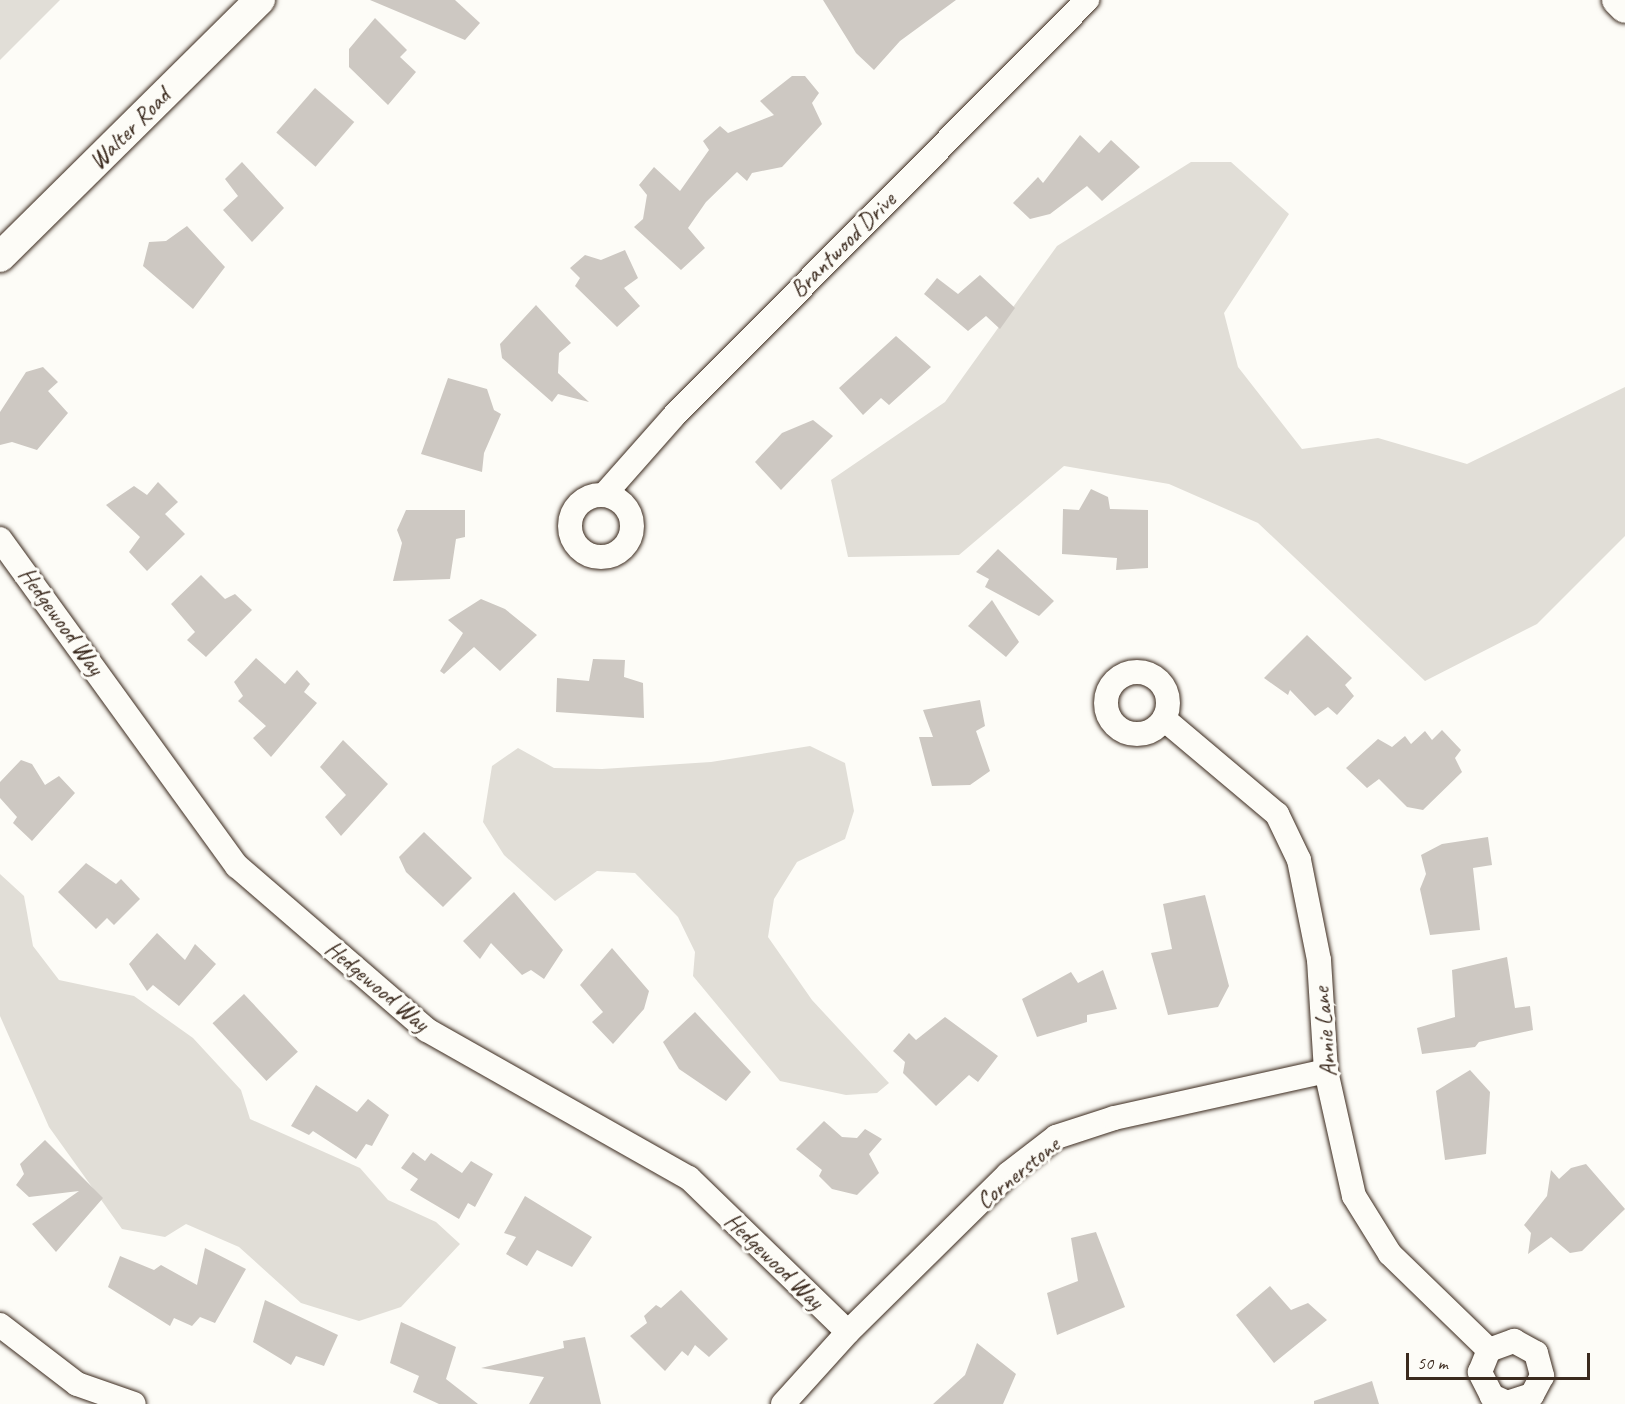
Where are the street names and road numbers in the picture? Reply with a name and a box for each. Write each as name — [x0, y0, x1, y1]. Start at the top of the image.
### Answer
street label: Walter Road — [84, 83, 176, 175]
street label: Brantwood Drive — [784, 186, 902, 304]
street label: Hedgewood Way — [12, 561, 110, 681]
street label: Hedgewood Way — [319, 934, 435, 1038]
street label: Annie Lane — [1307, 986, 1343, 1078]
street label: Cornerstone — [971, 1131, 1065, 1215]
street label: Hedgewood Way — [718, 1206, 830, 1316]

